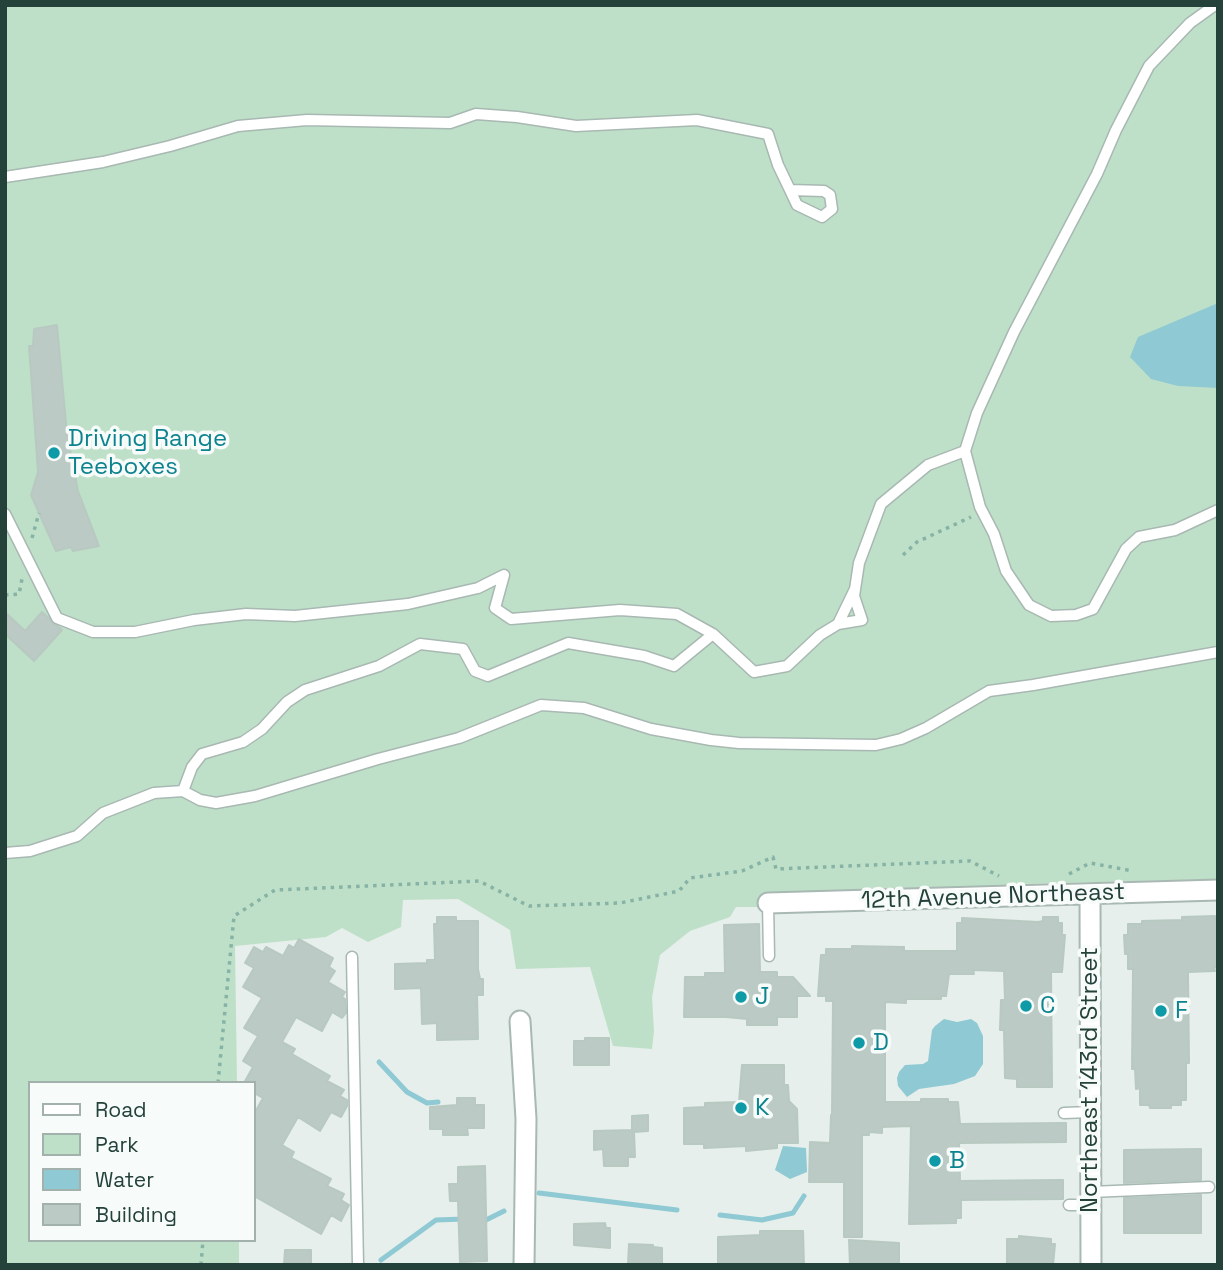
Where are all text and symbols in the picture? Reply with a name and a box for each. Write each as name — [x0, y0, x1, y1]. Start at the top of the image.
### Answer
place label: Driving Range Teeboxes — [68, 425, 227, 481]
marker: Driving Range Teeboxes — [46, 445, 62, 461]
street label: 12th Avenue Northeast — [860, 878, 1126, 916]
street label: Northeast 143rd Street — [1076, 947, 1104, 1213]
place label: J — [755, 983, 769, 1011]
marker: J — [733, 989, 749, 1005]
place label: C — [1040, 992, 1055, 1020]
place label: F — [1175, 997, 1188, 1025]
marker: C — [1018, 998, 1034, 1014]
marker: F — [1153, 1003, 1169, 1019]
place label: D — [873, 1029, 889, 1057]
marker: D — [851, 1035, 867, 1051]
legend — [28, 1081, 256, 1242]
place label: K — [755, 1094, 770, 1122]
text: Road — [95, 1096, 147, 1123]
marker: K — [733, 1100, 749, 1116]
text: Park — [95, 1131, 139, 1158]
place label: B — [949, 1147, 965, 1175]
marker: B — [927, 1153, 943, 1169]
text: Water — [95, 1166, 154, 1193]
text: Building — [95, 1201, 177, 1228]

